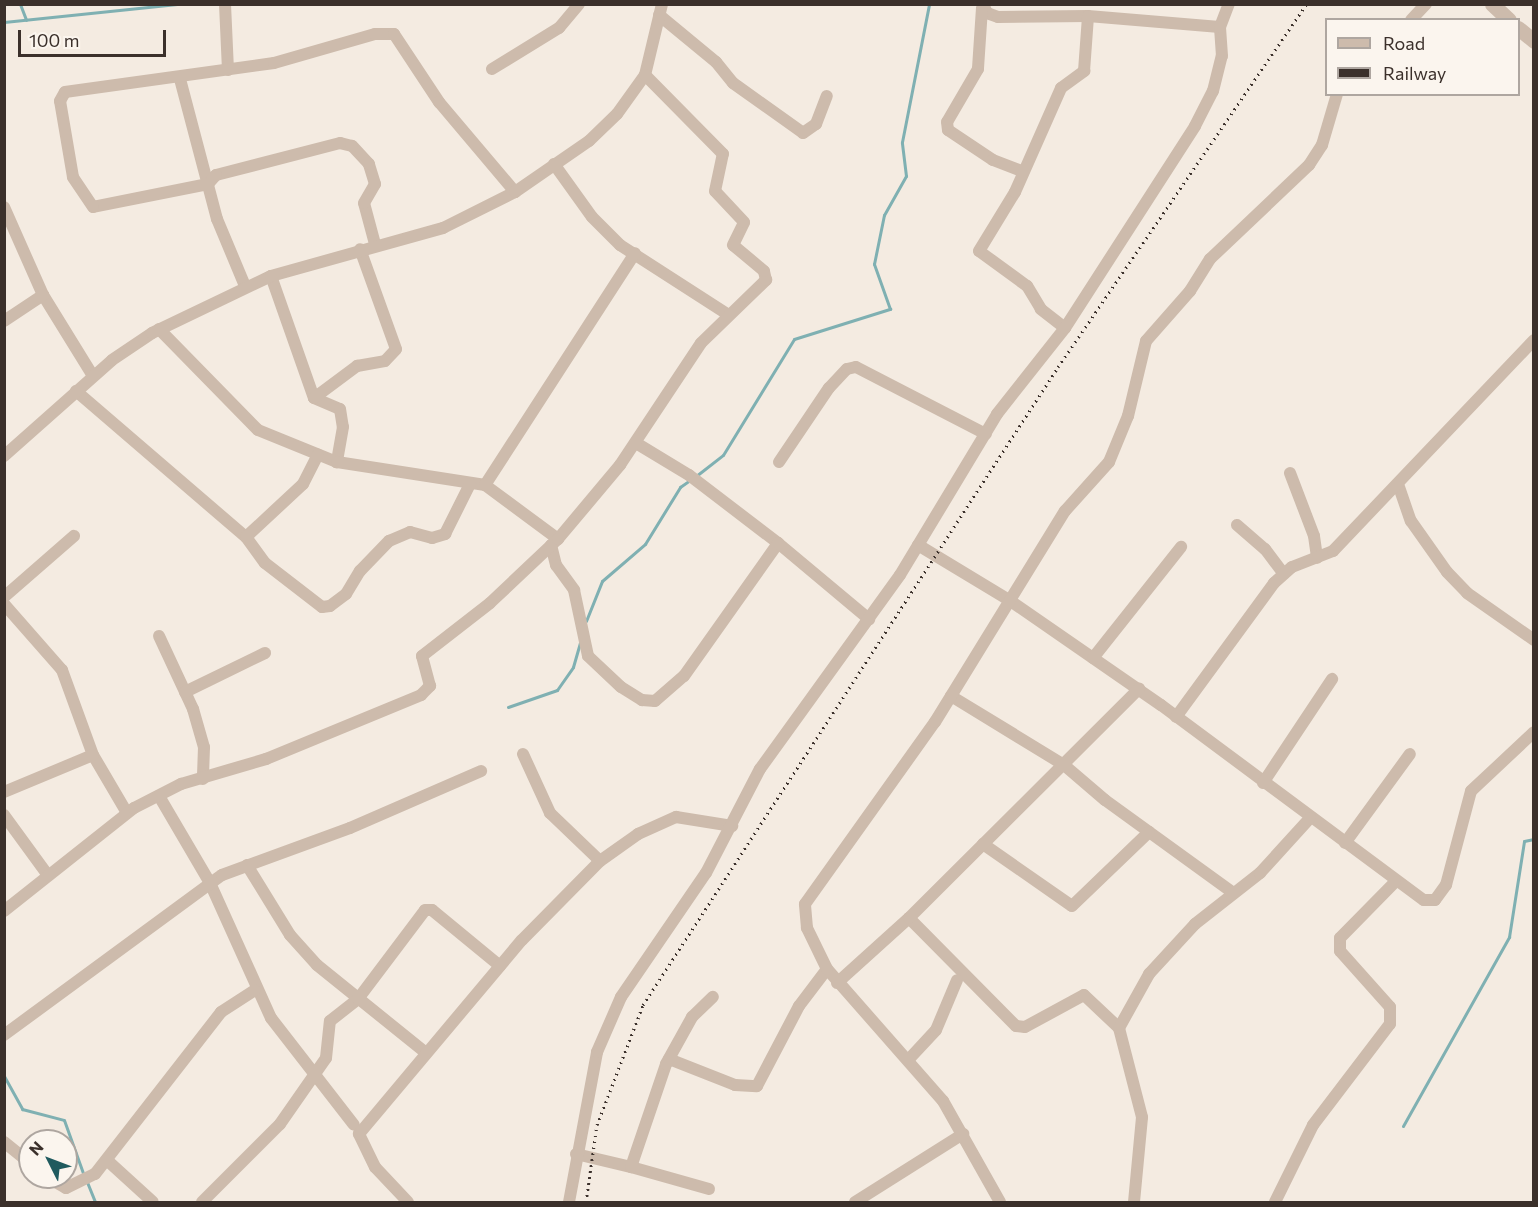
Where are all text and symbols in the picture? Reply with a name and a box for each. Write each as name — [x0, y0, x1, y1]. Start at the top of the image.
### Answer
scale bar — [21, 18, 170, 56]
legend — [1325, 18, 1520, 96]
text: 100 m — [29, 29, 79, 51]
text: Road — [1383, 32, 1425, 54]
text: Railway — [1383, 62, 1446, 84]
north arrow — [18, 1129, 78, 1189]
text: N — [25, 1137, 47, 1159]

